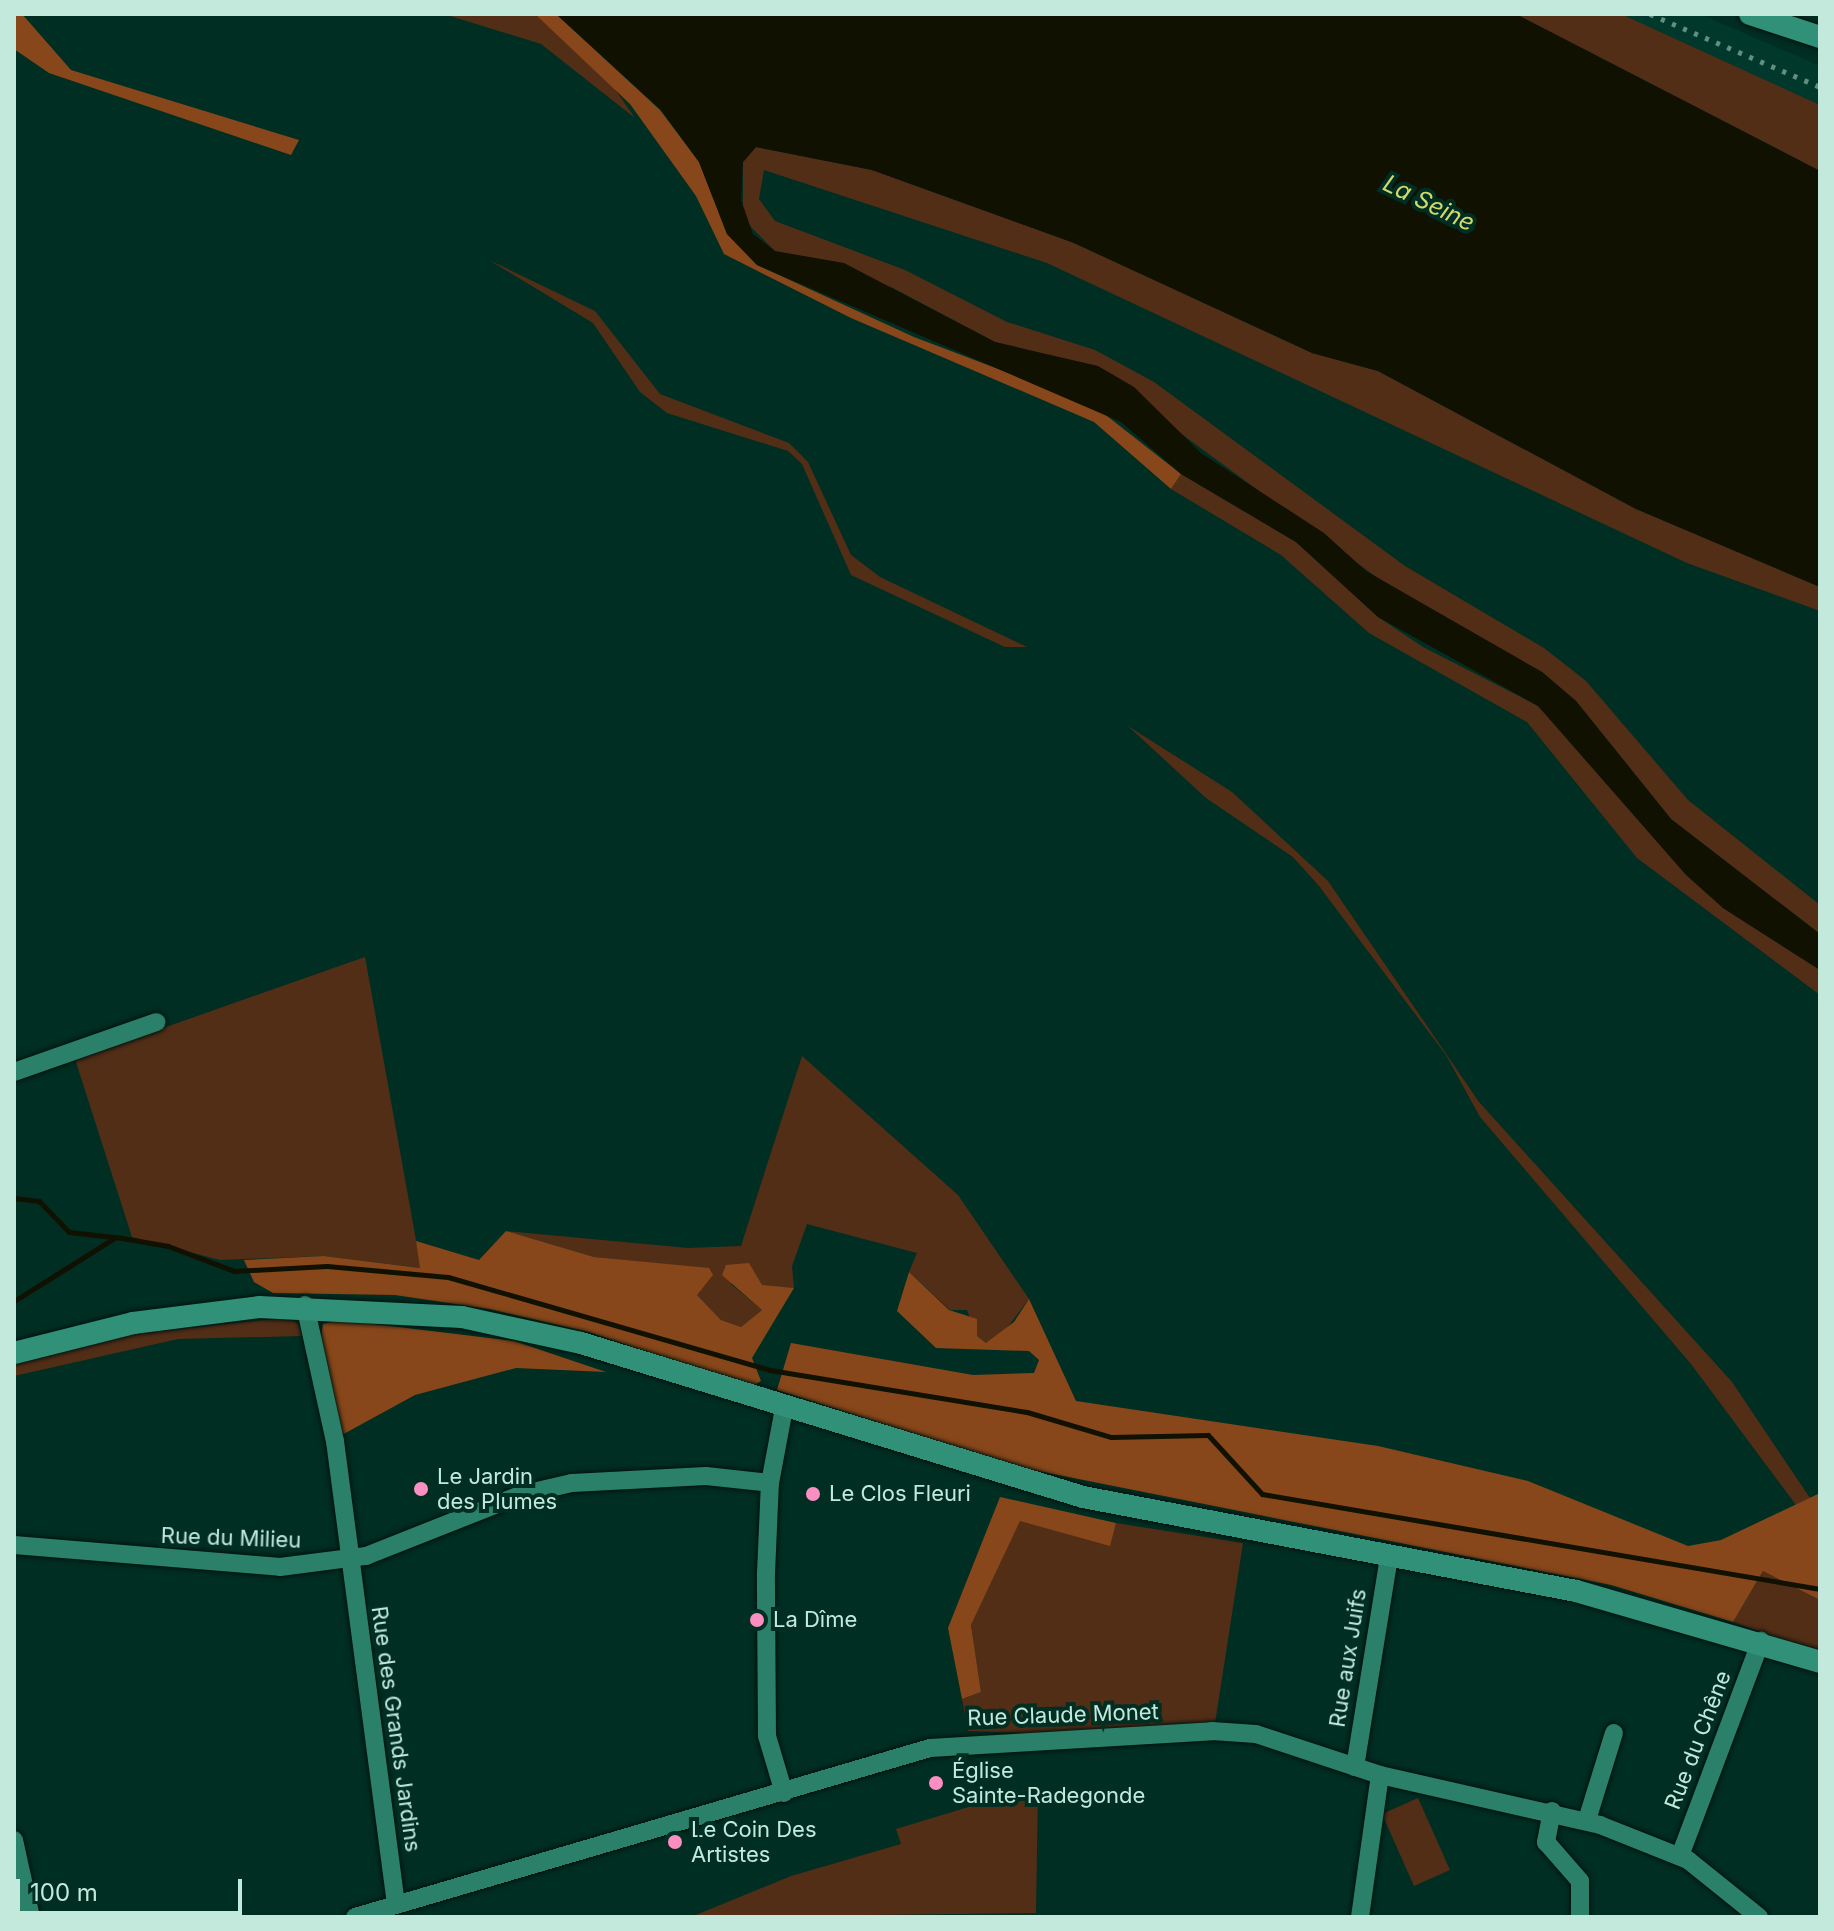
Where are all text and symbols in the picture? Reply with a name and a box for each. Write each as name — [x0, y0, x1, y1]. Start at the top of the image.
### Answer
water label: La Seine — [1379, 169, 1479, 237]
place label: Le Jardin des Plumes — [437, 1463, 557, 1514]
marker: Le Jardin des Plumes — [412, 1480, 430, 1498]
place label: Le Clos Fleuri — [829, 1481, 971, 1507]
marker: Le Clos Fleuri — [804, 1485, 822, 1503]
street label: Rue du Milieu — [160, 1522, 302, 1554]
street label: Rue aux Juifs — [1324, 1587, 1372, 1729]
street label: Rue des Grands Jardins — [366, 1604, 426, 1854]
place label: La Dîme — [773, 1607, 857, 1633]
marker: La Dîme — [748, 1611, 766, 1629]
street label: Rue du Chêne — [1659, 1667, 1737, 1813]
street label: Rue Claude Monet — [967, 1698, 1159, 1732]
place label: Église Sainte-Radegonde — [952, 1757, 1145, 1808]
marker: Église Sainte-Radegonde — [927, 1774, 945, 1792]
place label: Le Coin Des Artistes — [691, 1816, 817, 1868]
marker: Le Coin Des Artistes — [666, 1833, 684, 1851]
scale bar — [20, 1863, 246, 1913]
text: 100 m — [30, 1878, 98, 1907]

